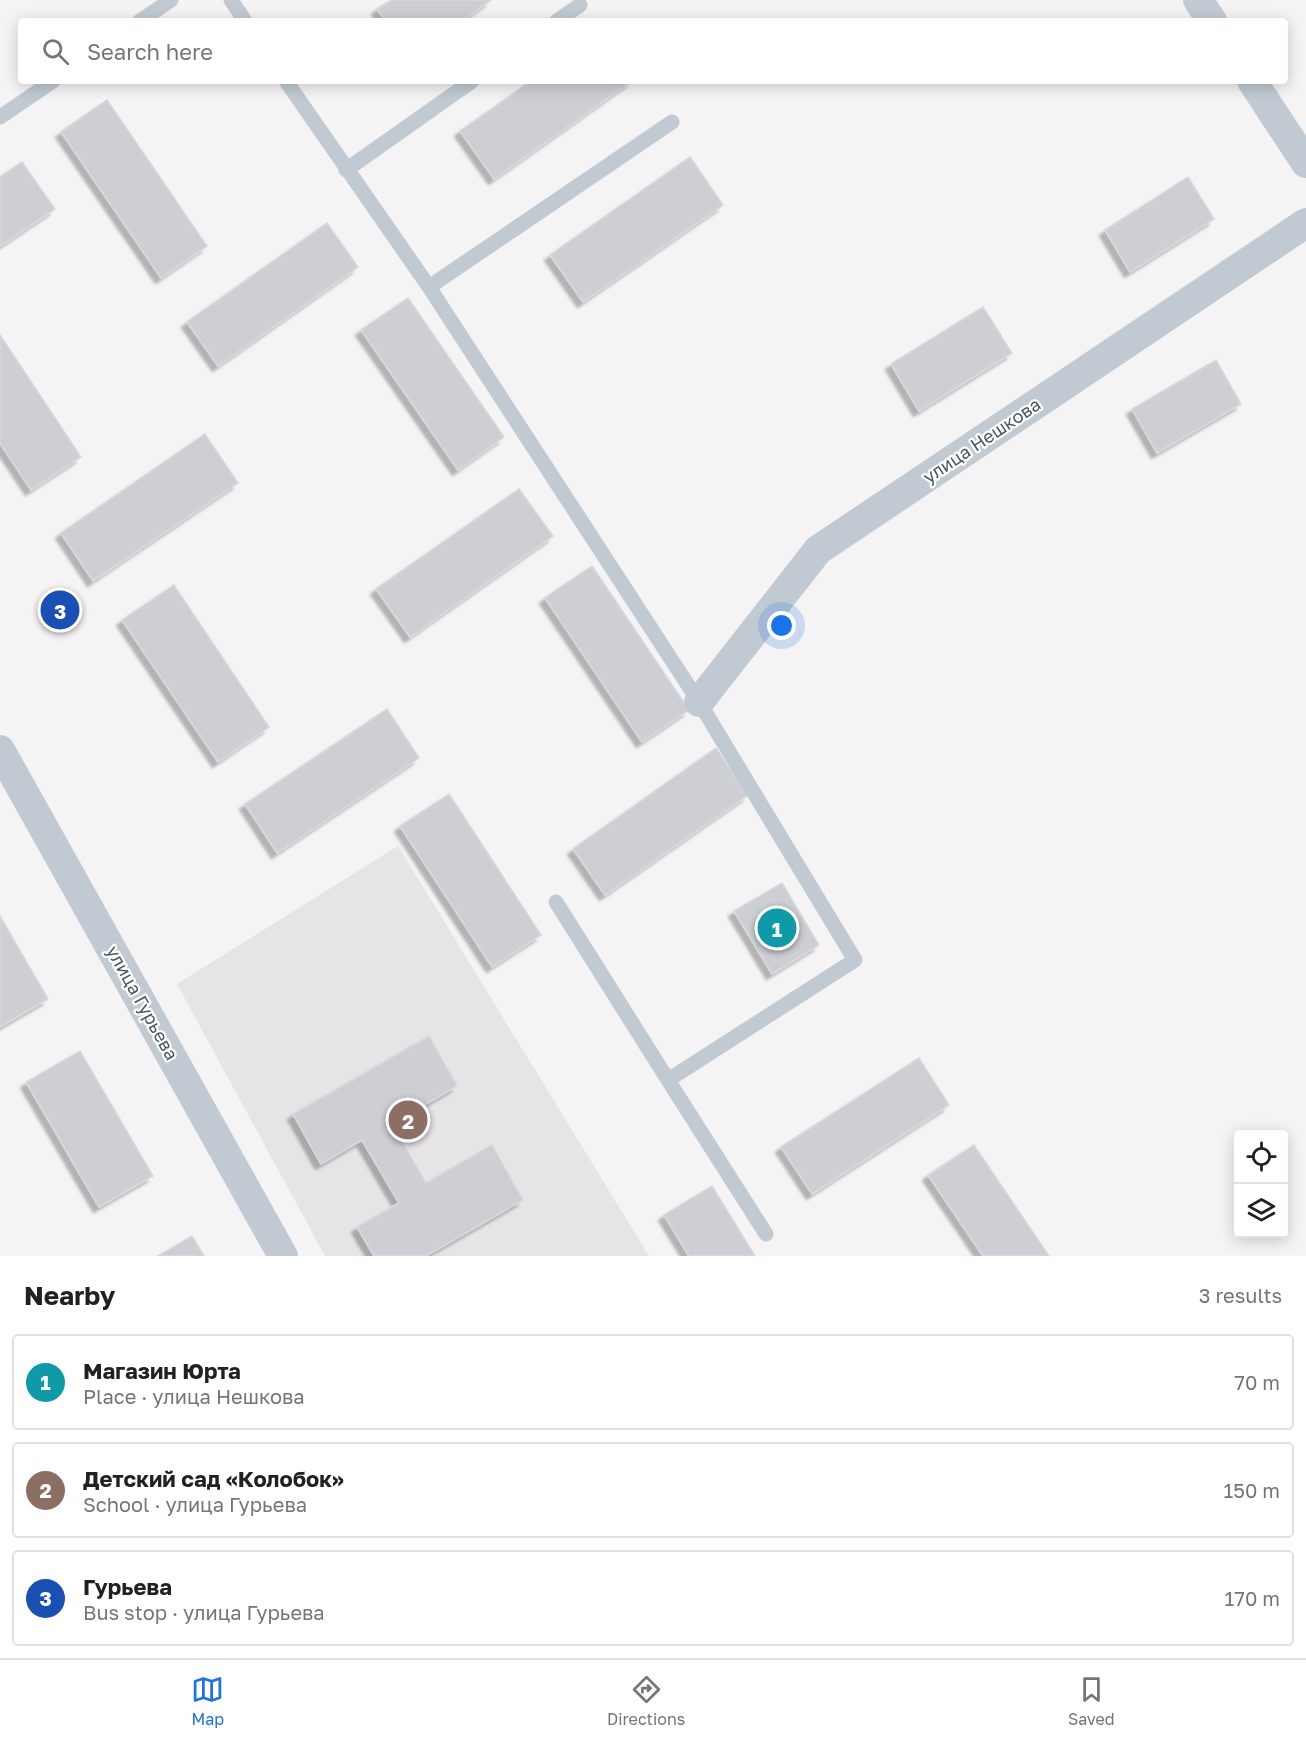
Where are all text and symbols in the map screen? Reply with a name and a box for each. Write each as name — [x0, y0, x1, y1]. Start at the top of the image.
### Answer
search box — [18, 18, 1288, 84]
icon: search — [39, 35, 72, 68]
text: Search here — [87, 38, 213, 65]
street label: улица Нешкова — [918, 393, 1044, 488]
pin: 3 — [40, 588, 80, 632]
your location — [767, 611, 796, 640]
pin: 1 — [758, 906, 796, 950]
street label: улица Гурьева — [102, 941, 183, 1064]
pin: 2 — [388, 1098, 428, 1142]
map controls — [1234, 1130, 1288, 1238]
button: locate — [1234, 1130, 1288, 1184]
button: layers — [1234, 1184, 1288, 1238]
text: Nearby — [24, 1280, 115, 1311]
text: 3 results — [1199, 1283, 1282, 1307]
text: Магазин Юрта — [83, 1357, 241, 1384]
text: 1 — [40, 1370, 51, 1394]
text: 70 m — [1234, 1370, 1280, 1394]
text: Place · улица Нешкова — [83, 1384, 305, 1408]
text: Детский сад «Колобок» — [83, 1465, 344, 1492]
text: 2 — [39, 1478, 52, 1502]
text: 150 m — [1224, 1478, 1280, 1502]
text: School · улица Гурьева — [83, 1492, 307, 1516]
text: Гурьева — [83, 1573, 172, 1600]
text: 3 — [39, 1586, 52, 1610]
text: 170 m — [1225, 1586, 1280, 1610]
text: Bus stop · улица Гурьева — [83, 1600, 325, 1624]
tab: Map — [191, 1673, 224, 1729]
tab: Directions — [607, 1673, 685, 1729]
tab: Saved — [1068, 1673, 1115, 1729]

